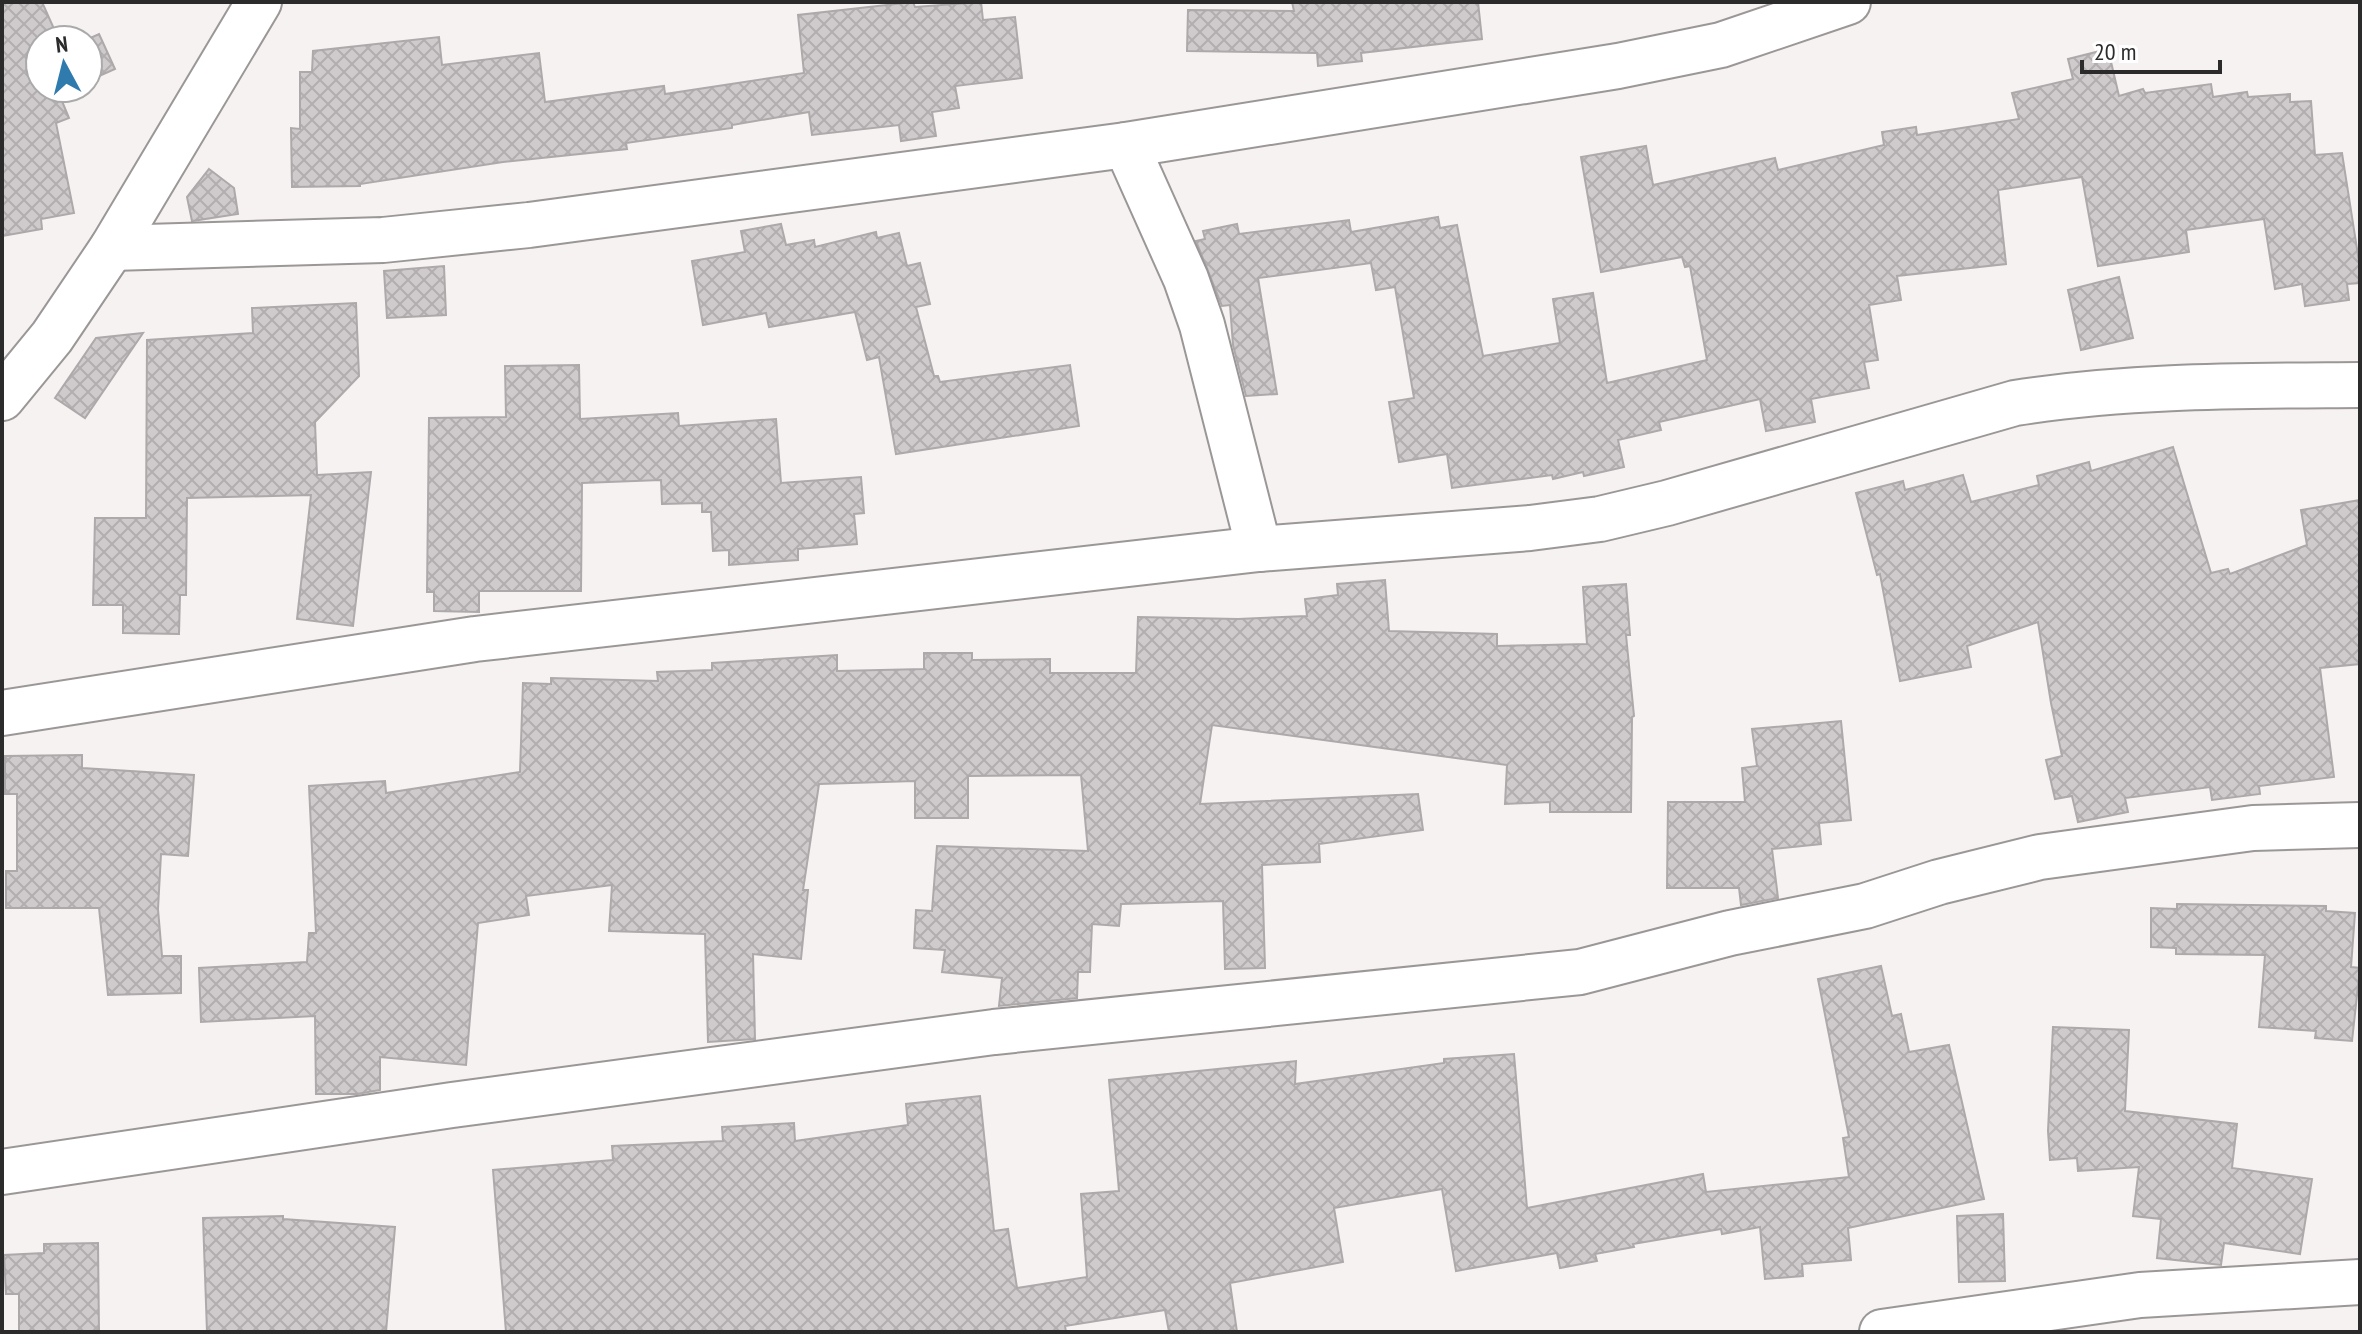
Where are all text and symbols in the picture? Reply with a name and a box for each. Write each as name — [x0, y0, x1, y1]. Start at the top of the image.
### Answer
north arrow — [24, 24, 104, 104]
scale bar — [2082, 24, 2220, 74]
text: N — [54, 30, 69, 59]
text: 20 m — [2094, 36, 2136, 67]

